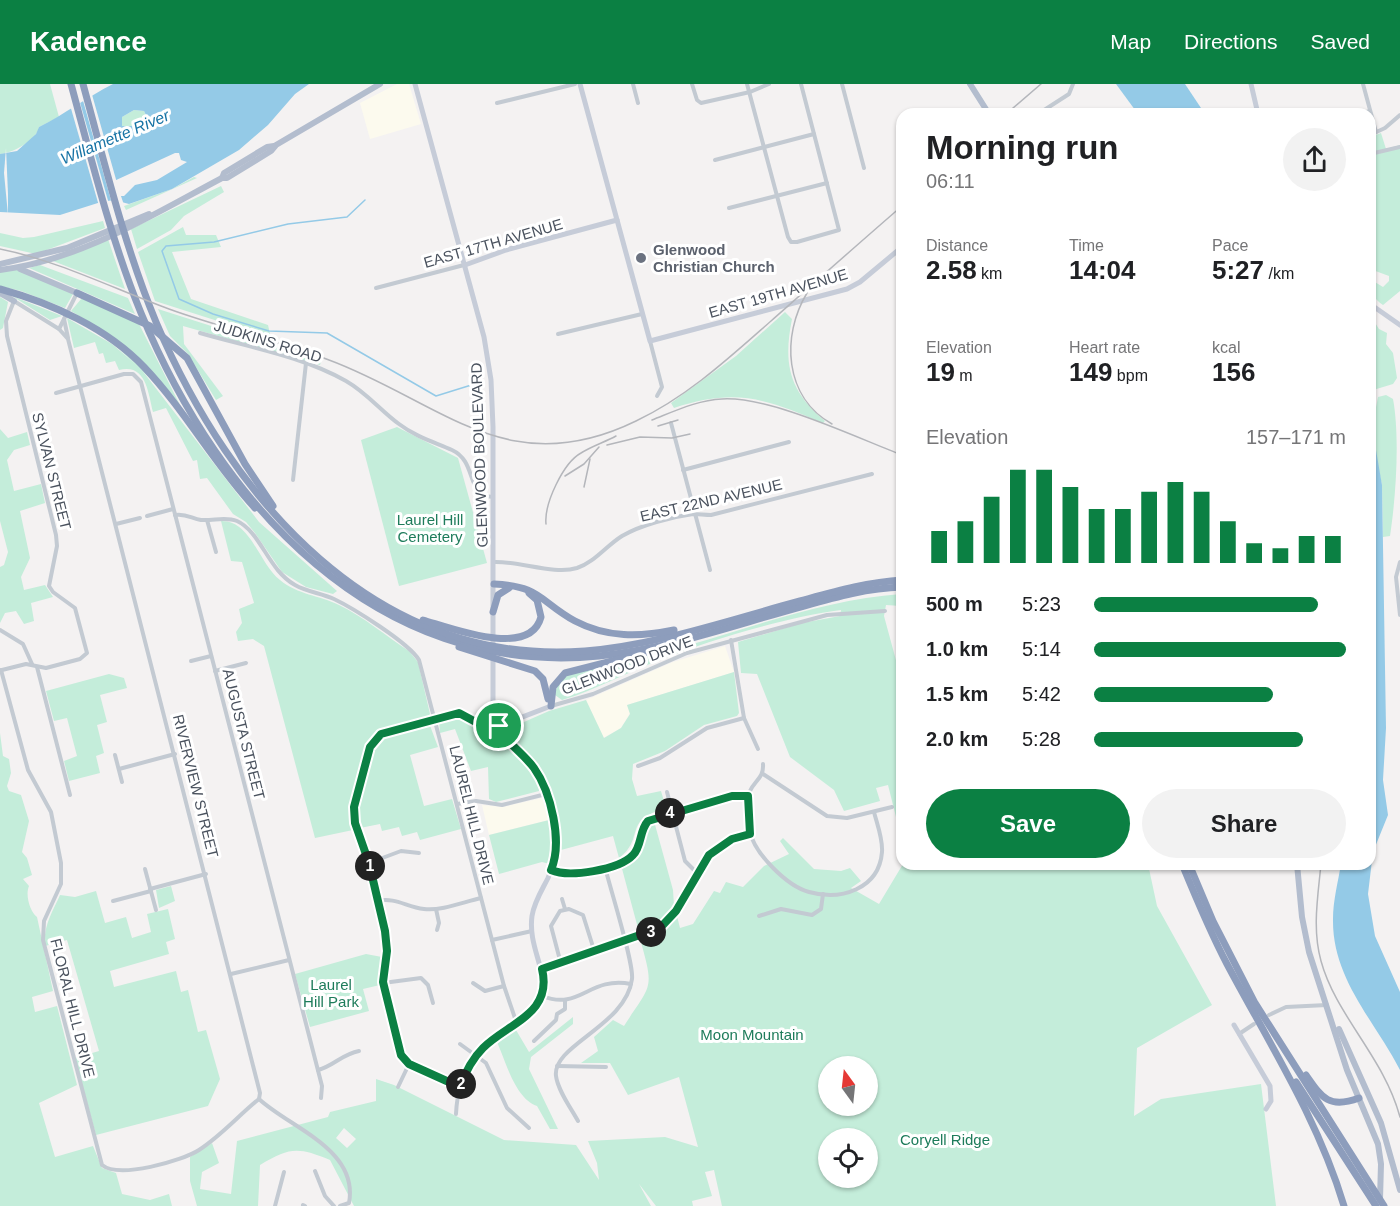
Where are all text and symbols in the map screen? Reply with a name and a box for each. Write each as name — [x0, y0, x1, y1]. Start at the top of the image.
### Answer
text: Kadence — [30, 26, 147, 57]
text: Map — [1110, 30, 1151, 53]
text: Directions — [1184, 30, 1277, 53]
text: Saved — [1310, 30, 1370, 53]
water label: Willamette River — [58, 106, 172, 168]
button: share — [1283, 128, 1346, 191]
text: Morning run — [926, 129, 1118, 166]
text: 06:11 — [926, 170, 975, 192]
street label: EAST 17TH AVENUE — [422, 215, 564, 271]
text: Distance — [926, 237, 988, 254]
text: Time — [1069, 237, 1104, 254]
text: Pace — [1212, 237, 1248, 254]
place label: Glenwood Christian Church — [653, 241, 775, 275]
marker: Glenwood Christian Church — [634, 251, 648, 265]
text: 2.58 — [926, 255, 977, 285]
text: 14:04 — [1069, 255, 1136, 285]
text: 5:27 — [1212, 255, 1264, 285]
street label: EAST 19TH AVENUE — [707, 265, 849, 321]
text: km — [977, 265, 1002, 282]
text: /km — [1264, 265, 1294, 282]
street label: JUDKINS ROAD — [212, 317, 324, 366]
text: Elevation — [926, 339, 992, 356]
text: Heart rate — [1069, 339, 1140, 356]
text: kcal — [1212, 339, 1240, 356]
text: 19 — [926, 357, 955, 387]
text: 149 — [1069, 357, 1112, 387]
text: 156 — [1212, 357, 1255, 387]
street label: GLENWOOD BOULEVARD — [467, 362, 491, 548]
text: m — [955, 367, 973, 384]
text: bpm — [1112, 367, 1148, 384]
street label: SYLVAN STREET — [29, 411, 75, 531]
text: Elevation — [926, 426, 1008, 448]
text: 157–171 m — [1246, 426, 1346, 448]
street label: EAST 22ND AVENUE — [638, 475, 784, 525]
park label: Laurel Hill Cemetery — [397, 511, 463, 545]
text: 500 m — [926, 593, 983, 615]
text: 5:23 — [1022, 593, 1061, 615]
street label: GLENWOOD DRIVE — [559, 632, 695, 698]
text: 1.0 km — [926, 638, 988, 660]
text: 5:14 — [1022, 638, 1061, 660]
street label: AUGUSTA STREET — [220, 667, 268, 801]
text: 1.5 km — [926, 683, 988, 705]
text: 5:42 — [1022, 683, 1061, 705]
pin — [473, 700, 524, 751]
icon: arrive — [482, 709, 515, 742]
street label: RIVERVIEW STREET — [170, 713, 222, 859]
text: 2.0 km — [926, 728, 988, 750]
text: 5:28 — [1022, 728, 1061, 750]
street label: LAUREL HILL DRIVE — [446, 744, 498, 886]
button: Save — [926, 789, 1130, 858]
button: Share — [1142, 789, 1346, 858]
pin: 4 — [655, 798, 685, 828]
text: 4 — [666, 804, 674, 821]
pin: 1 — [355, 851, 385, 881]
text: 1 — [366, 857, 374, 874]
pin: 3 — [636, 917, 666, 947]
text: 3 — [647, 923, 655, 940]
street label: FLORAL HILL DRIVE — [47, 937, 99, 1079]
park label: Laurel Hill Park — [303, 976, 359, 1010]
park label: Moon Mountain — [700, 1026, 804, 1043]
north arrow — [818, 1056, 878, 1116]
map controls — [818, 1056, 878, 1188]
pin: 2 — [446, 1069, 476, 1099]
text: 2 — [457, 1075, 465, 1092]
button: locate — [818, 1128, 878, 1188]
park label: Coryell Ridge — [900, 1131, 990, 1148]

